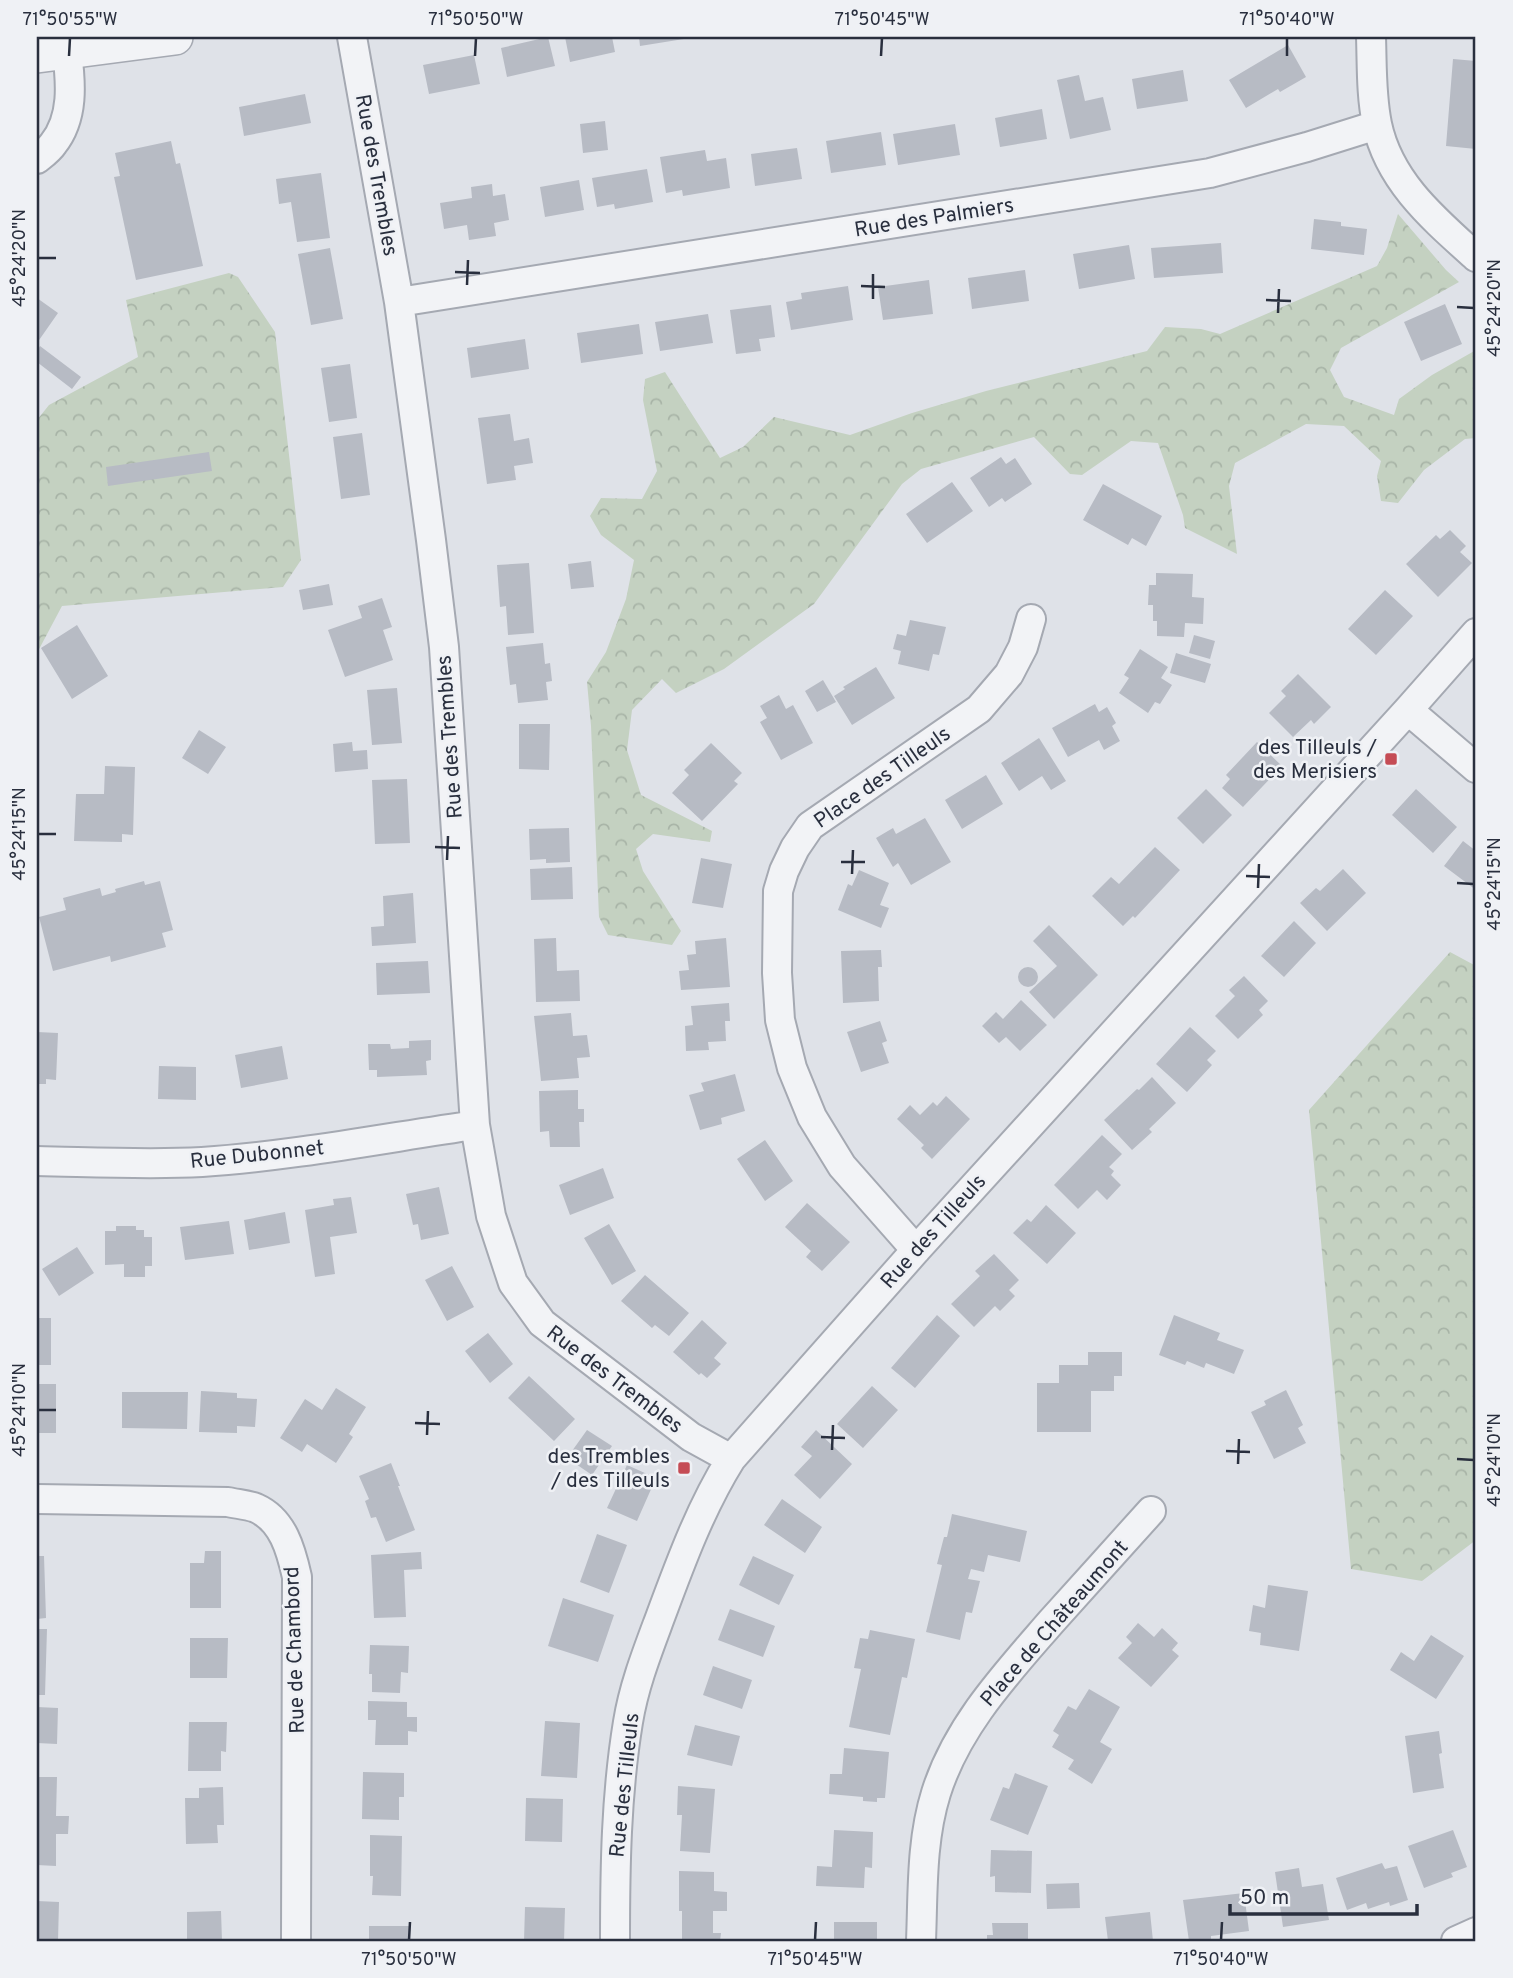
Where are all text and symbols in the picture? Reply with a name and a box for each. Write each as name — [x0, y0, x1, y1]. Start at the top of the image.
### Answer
text: 71°50'55"W — [22, 9, 118, 32]
text: 71°50'50"W — [428, 9, 524, 32]
text: 71°50'45"W — [834, 9, 930, 32]
text: 71°50'40"W — [1239, 9, 1335, 32]
street label: Rue des Trembles — [348, 92, 403, 258]
street label: Rue des Palmiers — [853, 193, 1016, 244]
text: 45°24'20"N — [9, 209, 32, 307]
text: 45°24'20"N — [1484, 259, 1507, 357]
street label: Rue des Trembles — [431, 654, 470, 820]
street label: Place des Tilleuls — [809, 721, 957, 835]
place label: des Tilleuls / des Merisiers — [1253, 735, 1377, 786]
marker: des Tilleuls / des Merisiers — [1383, 751, 1399, 767]
text: 45°24'15"N — [9, 787, 32, 881]
text: 45°24'15"N — [1484, 837, 1507, 931]
street label: Rue Dubonnet — [189, 1135, 326, 1176]
street label: Rue des Tilleuls — [875, 1169, 993, 1295]
street label: Rue des Trembles — [540, 1320, 688, 1440]
text: 45°24'10"N — [9, 1363, 32, 1457]
text: 45°24'10"N — [1484, 1413, 1507, 1507]
place label: des Trembles / des Tilleuls — [548, 1444, 670, 1495]
marker: des Trembles / des Tilleuls — [676, 1460, 692, 1476]
street label: Place de Châteaumont — [975, 1535, 1135, 1713]
street label: Rue de Chambord — [279, 1566, 312, 1734]
street label: Rue des Tilleuls — [604, 1711, 647, 1859]
scale bar — [1230, 1873, 1417, 1917]
text: 50 m — [1240, 1885, 1289, 1912]
text: 71°50'50"W — [361, 1949, 457, 1972]
text: 71°50'45"W — [767, 1949, 863, 1972]
text: 71°50'40"W — [1173, 1949, 1269, 1972]

